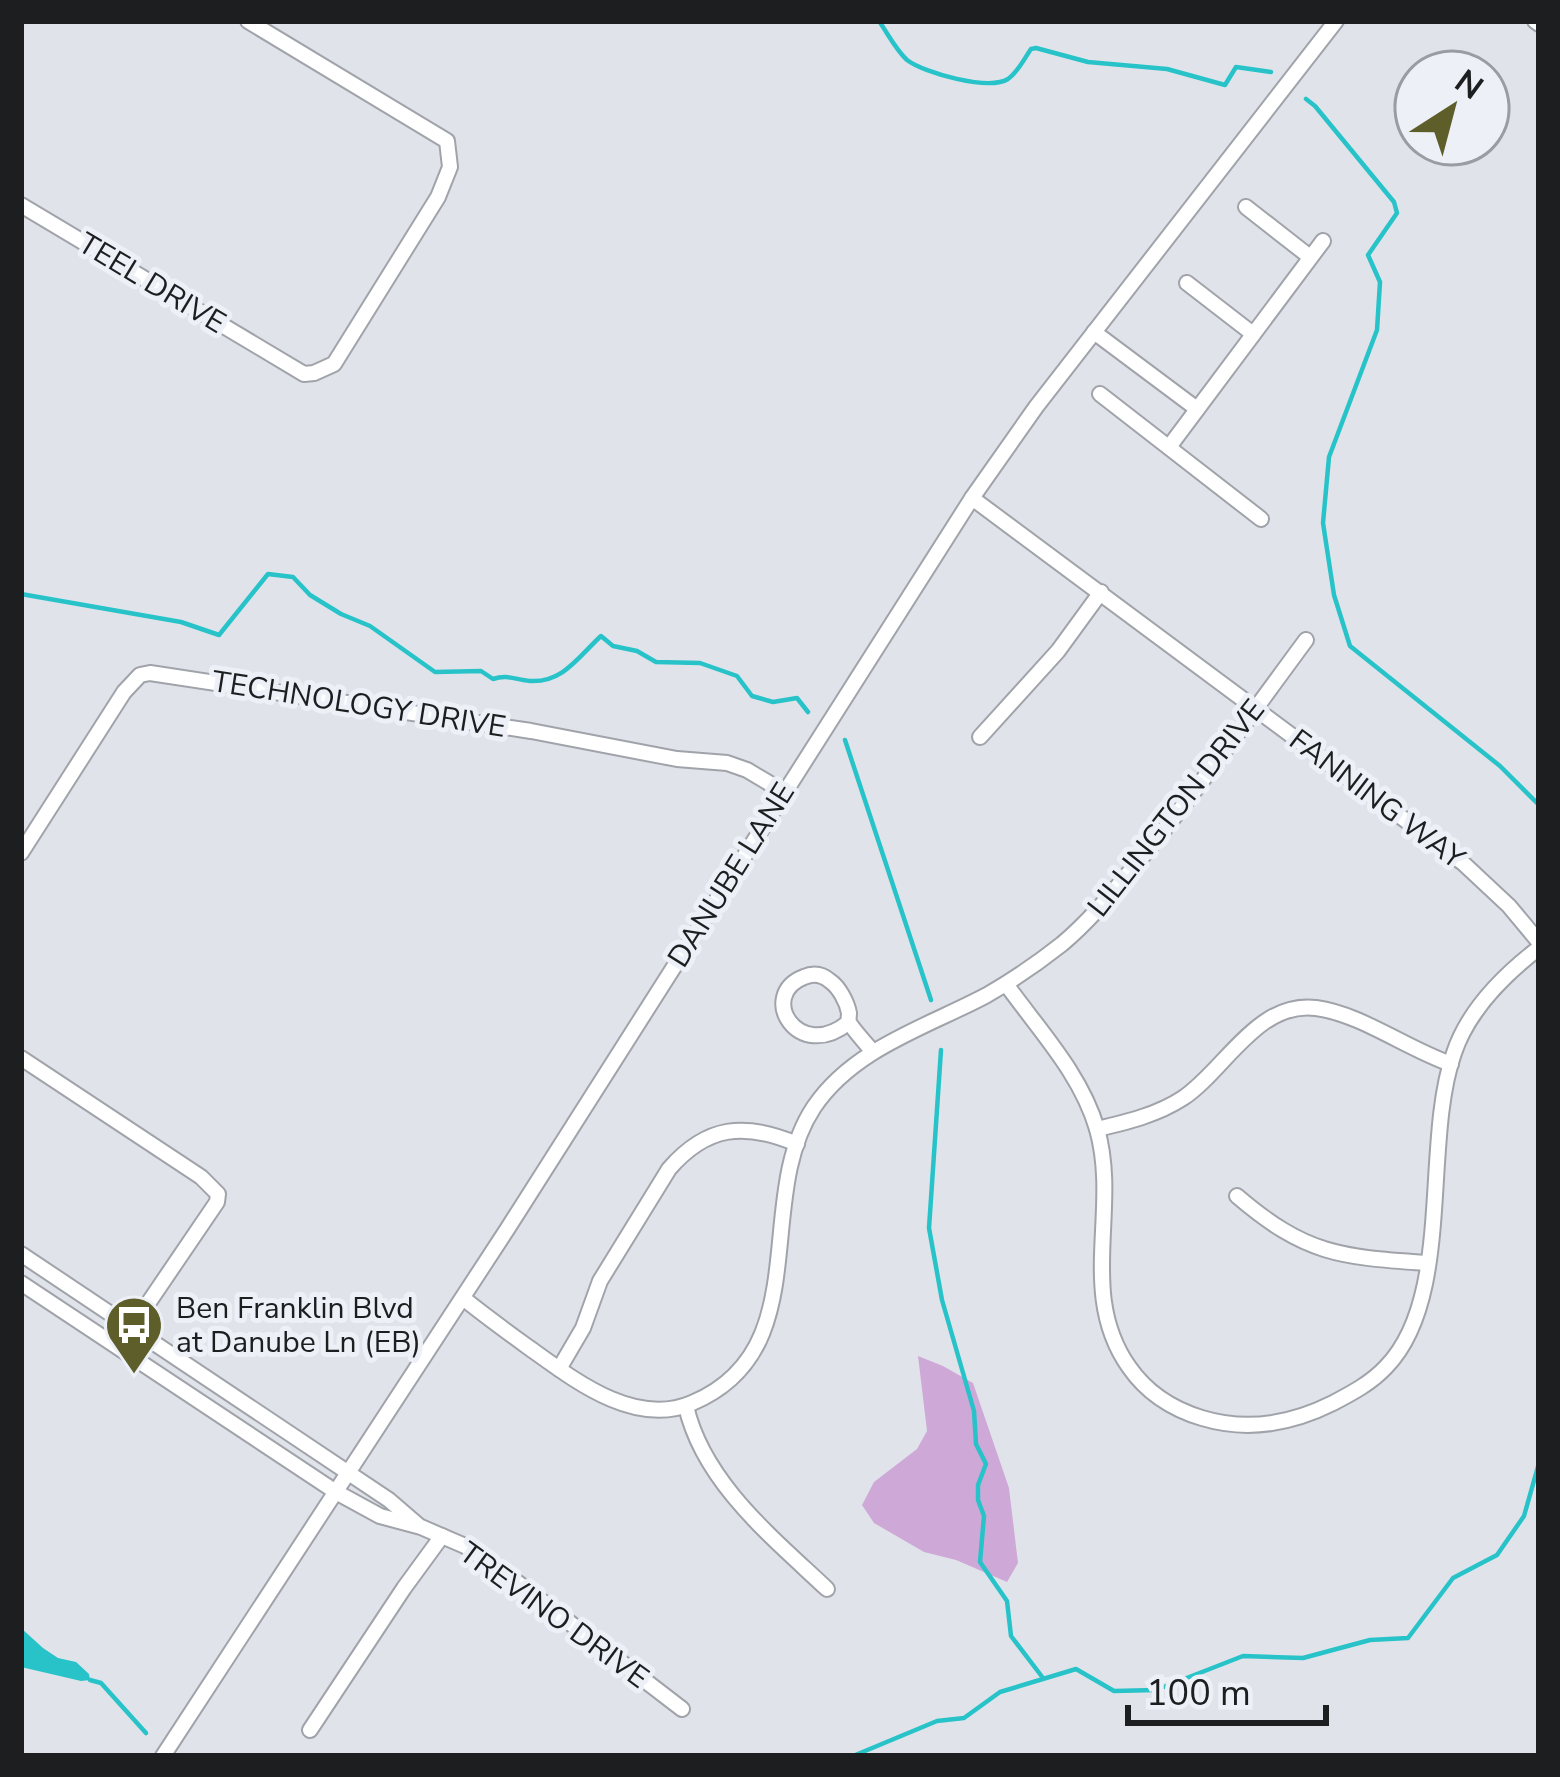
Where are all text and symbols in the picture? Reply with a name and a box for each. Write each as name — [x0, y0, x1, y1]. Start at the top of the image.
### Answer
north arrow — [1392, 48, 1512, 168]
text: N — [1446, 59, 1492, 110]
street label: TEEL DRIVE — [70, 223, 233, 344]
street label: TECHNOLOGY DRIVE — [209, 661, 509, 748]
street label: LILLINGTON DRIVE — [1078, 691, 1274, 926]
street label: FANNING WAY — [1281, 720, 1474, 879]
street label: DANUBE LANE — [658, 775, 805, 975]
place label: Ben Franklin Blvd at Danube Ln (EB) — [176, 1288, 421, 1363]
bus stop icon: Ben Franklin Blvd at Danube Ln (EB) — [103, 1294, 165, 1376]
street label: TREVINO DRIVE — [451, 1533, 657, 1698]
scale bar — [1128, 1651, 1326, 1725]
text: 100 m — [1146, 1669, 1251, 1718]

